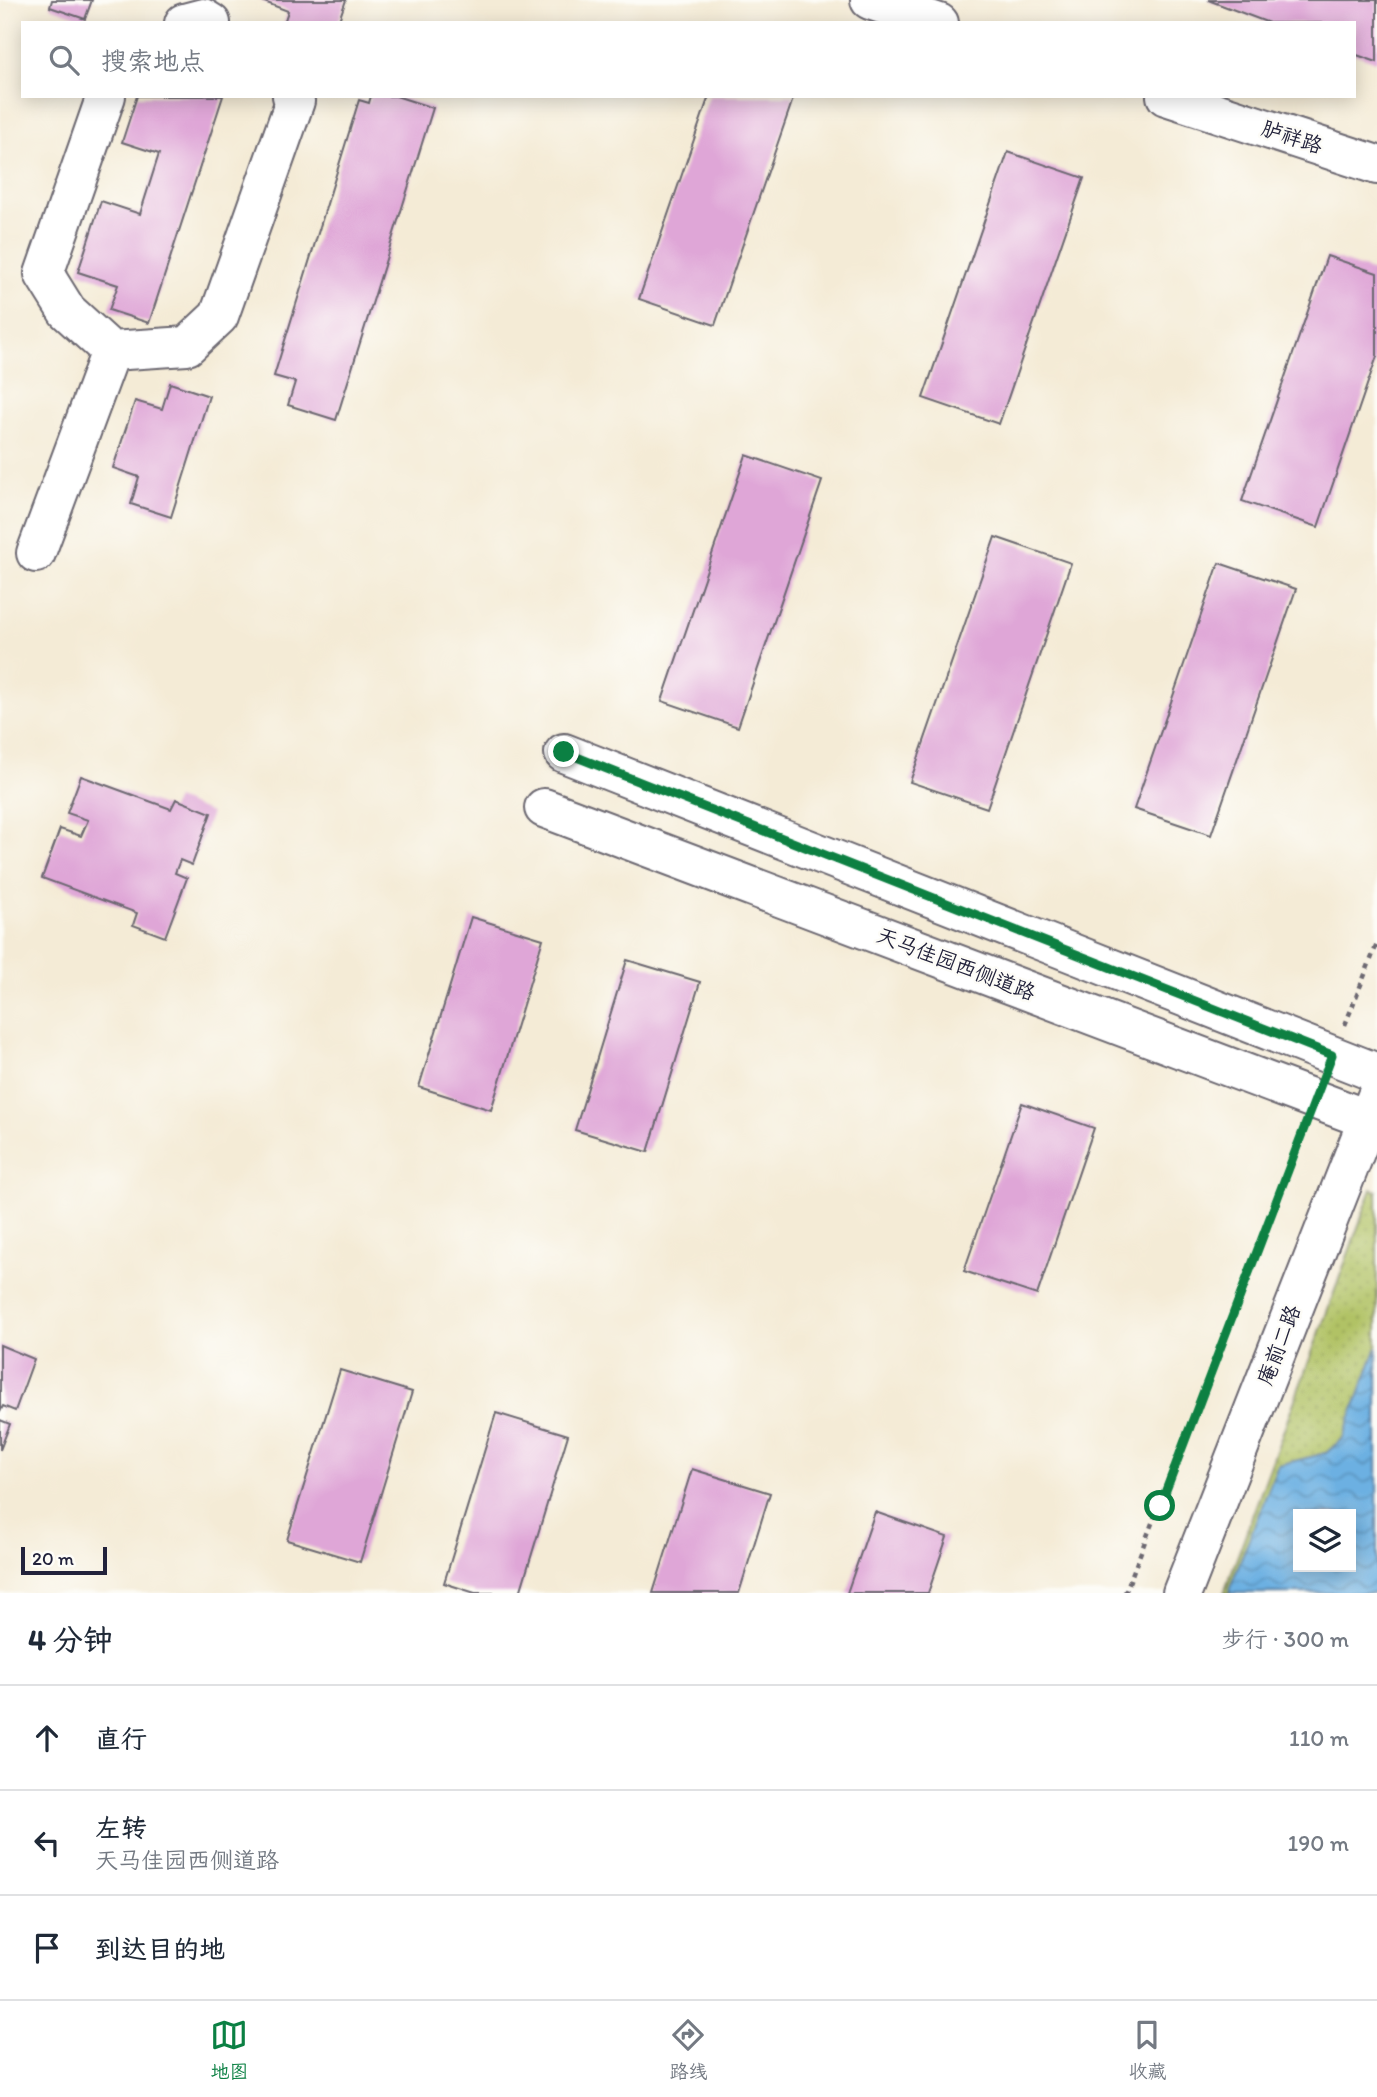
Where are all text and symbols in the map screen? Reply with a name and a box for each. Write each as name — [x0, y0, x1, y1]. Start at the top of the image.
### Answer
search box — [21, 21, 1356, 98]
icon: search — [45, 41, 83, 79]
text: 搜索地点 — [101, 45, 205, 77]
street label: 胪祥路 — [1258, 115, 1326, 158]
route end — [548, 736, 579, 767]
street label: 天马佳园西侧道路 — [873, 922, 1039, 1005]
street label: 庵前二路 — [1252, 1301, 1305, 1389]
route start — [1144, 1490, 1175, 1521]
map controls — [1293, 1509, 1356, 1572]
button: layers — [1293, 1509, 1356, 1572]
scale bar — [21, 1544, 107, 1576]
text: 20 m — [32, 1547, 74, 1570]
text: 4 分钟 — [28, 1621, 113, 1658]
text: 步行 · 300 m — [1222, 1625, 1349, 1653]
icon: ahead — [28, 1719, 66, 1757]
text: 直行 — [95, 1723, 147, 1755]
text: 110 m — [1289, 1724, 1349, 1752]
text: 左转 — [95, 1812, 147, 1844]
icon: left — [28, 1824, 66, 1862]
text: 190 m — [1288, 1829, 1349, 1857]
text: 天马佳园西侧道路 — [95, 1846, 279, 1874]
icon: arrive — [28, 1929, 66, 1967]
text: 到达目的地 — [95, 1933, 225, 1965]
tab: 地图 — [210, 2016, 249, 2083]
tab: 路线 — [669, 2016, 708, 2083]
tab: 收藏 — [1128, 2016, 1167, 2083]

